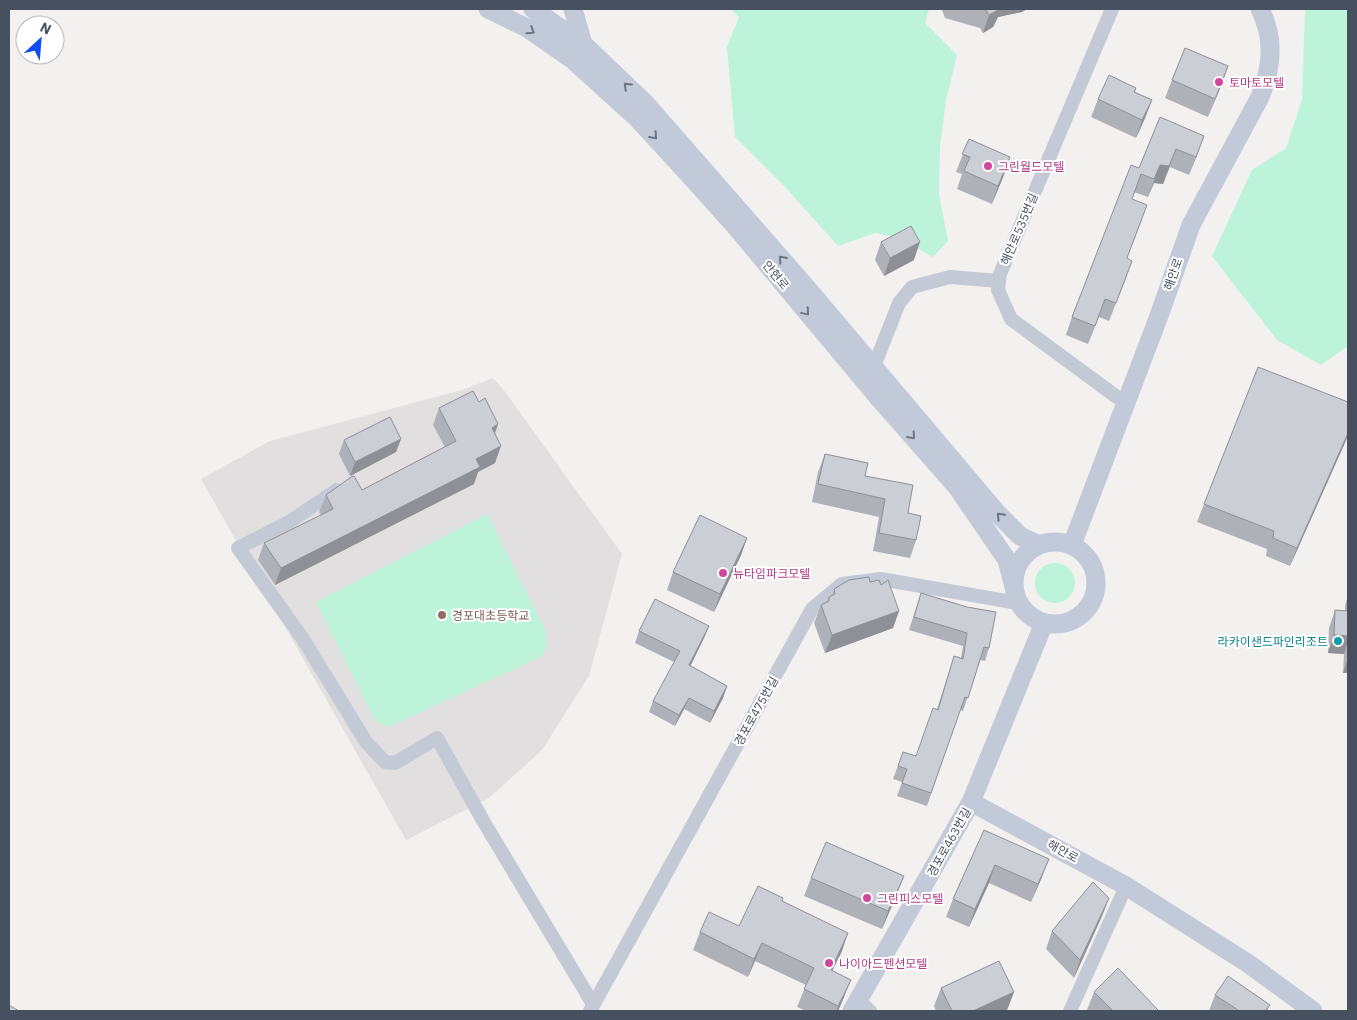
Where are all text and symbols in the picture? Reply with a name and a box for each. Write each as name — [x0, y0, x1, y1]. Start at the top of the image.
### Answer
north arrow — [15, 15, 65, 65]
text: N — [37, 18, 54, 39]
one-way arrow — [525, 25, 535, 34]
place label: 토마토모텔 — [1229, 75, 1284, 90]
marker: 토마토모텔 — [1213, 76, 1225, 88]
one-way arrow — [623, 83, 632, 92]
one-way arrow — [648, 131, 657, 140]
place label: 그린월드모텔 — [998, 159, 1064, 174]
marker: 그린월드모텔 — [982, 160, 994, 172]
street label: 해안로535번길 — [997, 191, 1041, 267]
one-way arrow — [779, 256, 787, 265]
street label: 해안로 — [1161, 256, 1185, 292]
street label: 안현로 — [760, 257, 792, 293]
one-way arrow — [801, 306, 809, 315]
one-way arrow — [906, 430, 915, 439]
one-way arrow — [997, 513, 1006, 522]
place label: 뉴타임파크모텔 — [733, 566, 810, 581]
marker: 뉴타임파크모텔 — [717, 567, 729, 579]
place label: 경포대초등학교 — [452, 608, 529, 623]
marker: 경포대초등학교 — [436, 609, 448, 621]
place label: 라카이샌드파인리조트 — [1218, 634, 1328, 649]
marker: 라카이샌드파인리조트 — [1332, 635, 1344, 647]
street label: 경포로475번길 — [731, 674, 781, 748]
street label: 경포로463번길 — [924, 805, 974, 879]
street label: 해안로 — [1045, 836, 1081, 866]
place label: 그린피스모텔 — [877, 891, 943, 906]
marker: 그린피스모텔 — [861, 892, 873, 904]
place label: 나이아드펜션모텔 — [839, 956, 927, 971]
marker: 나이아드펜션모텔 — [823, 957, 835, 969]

